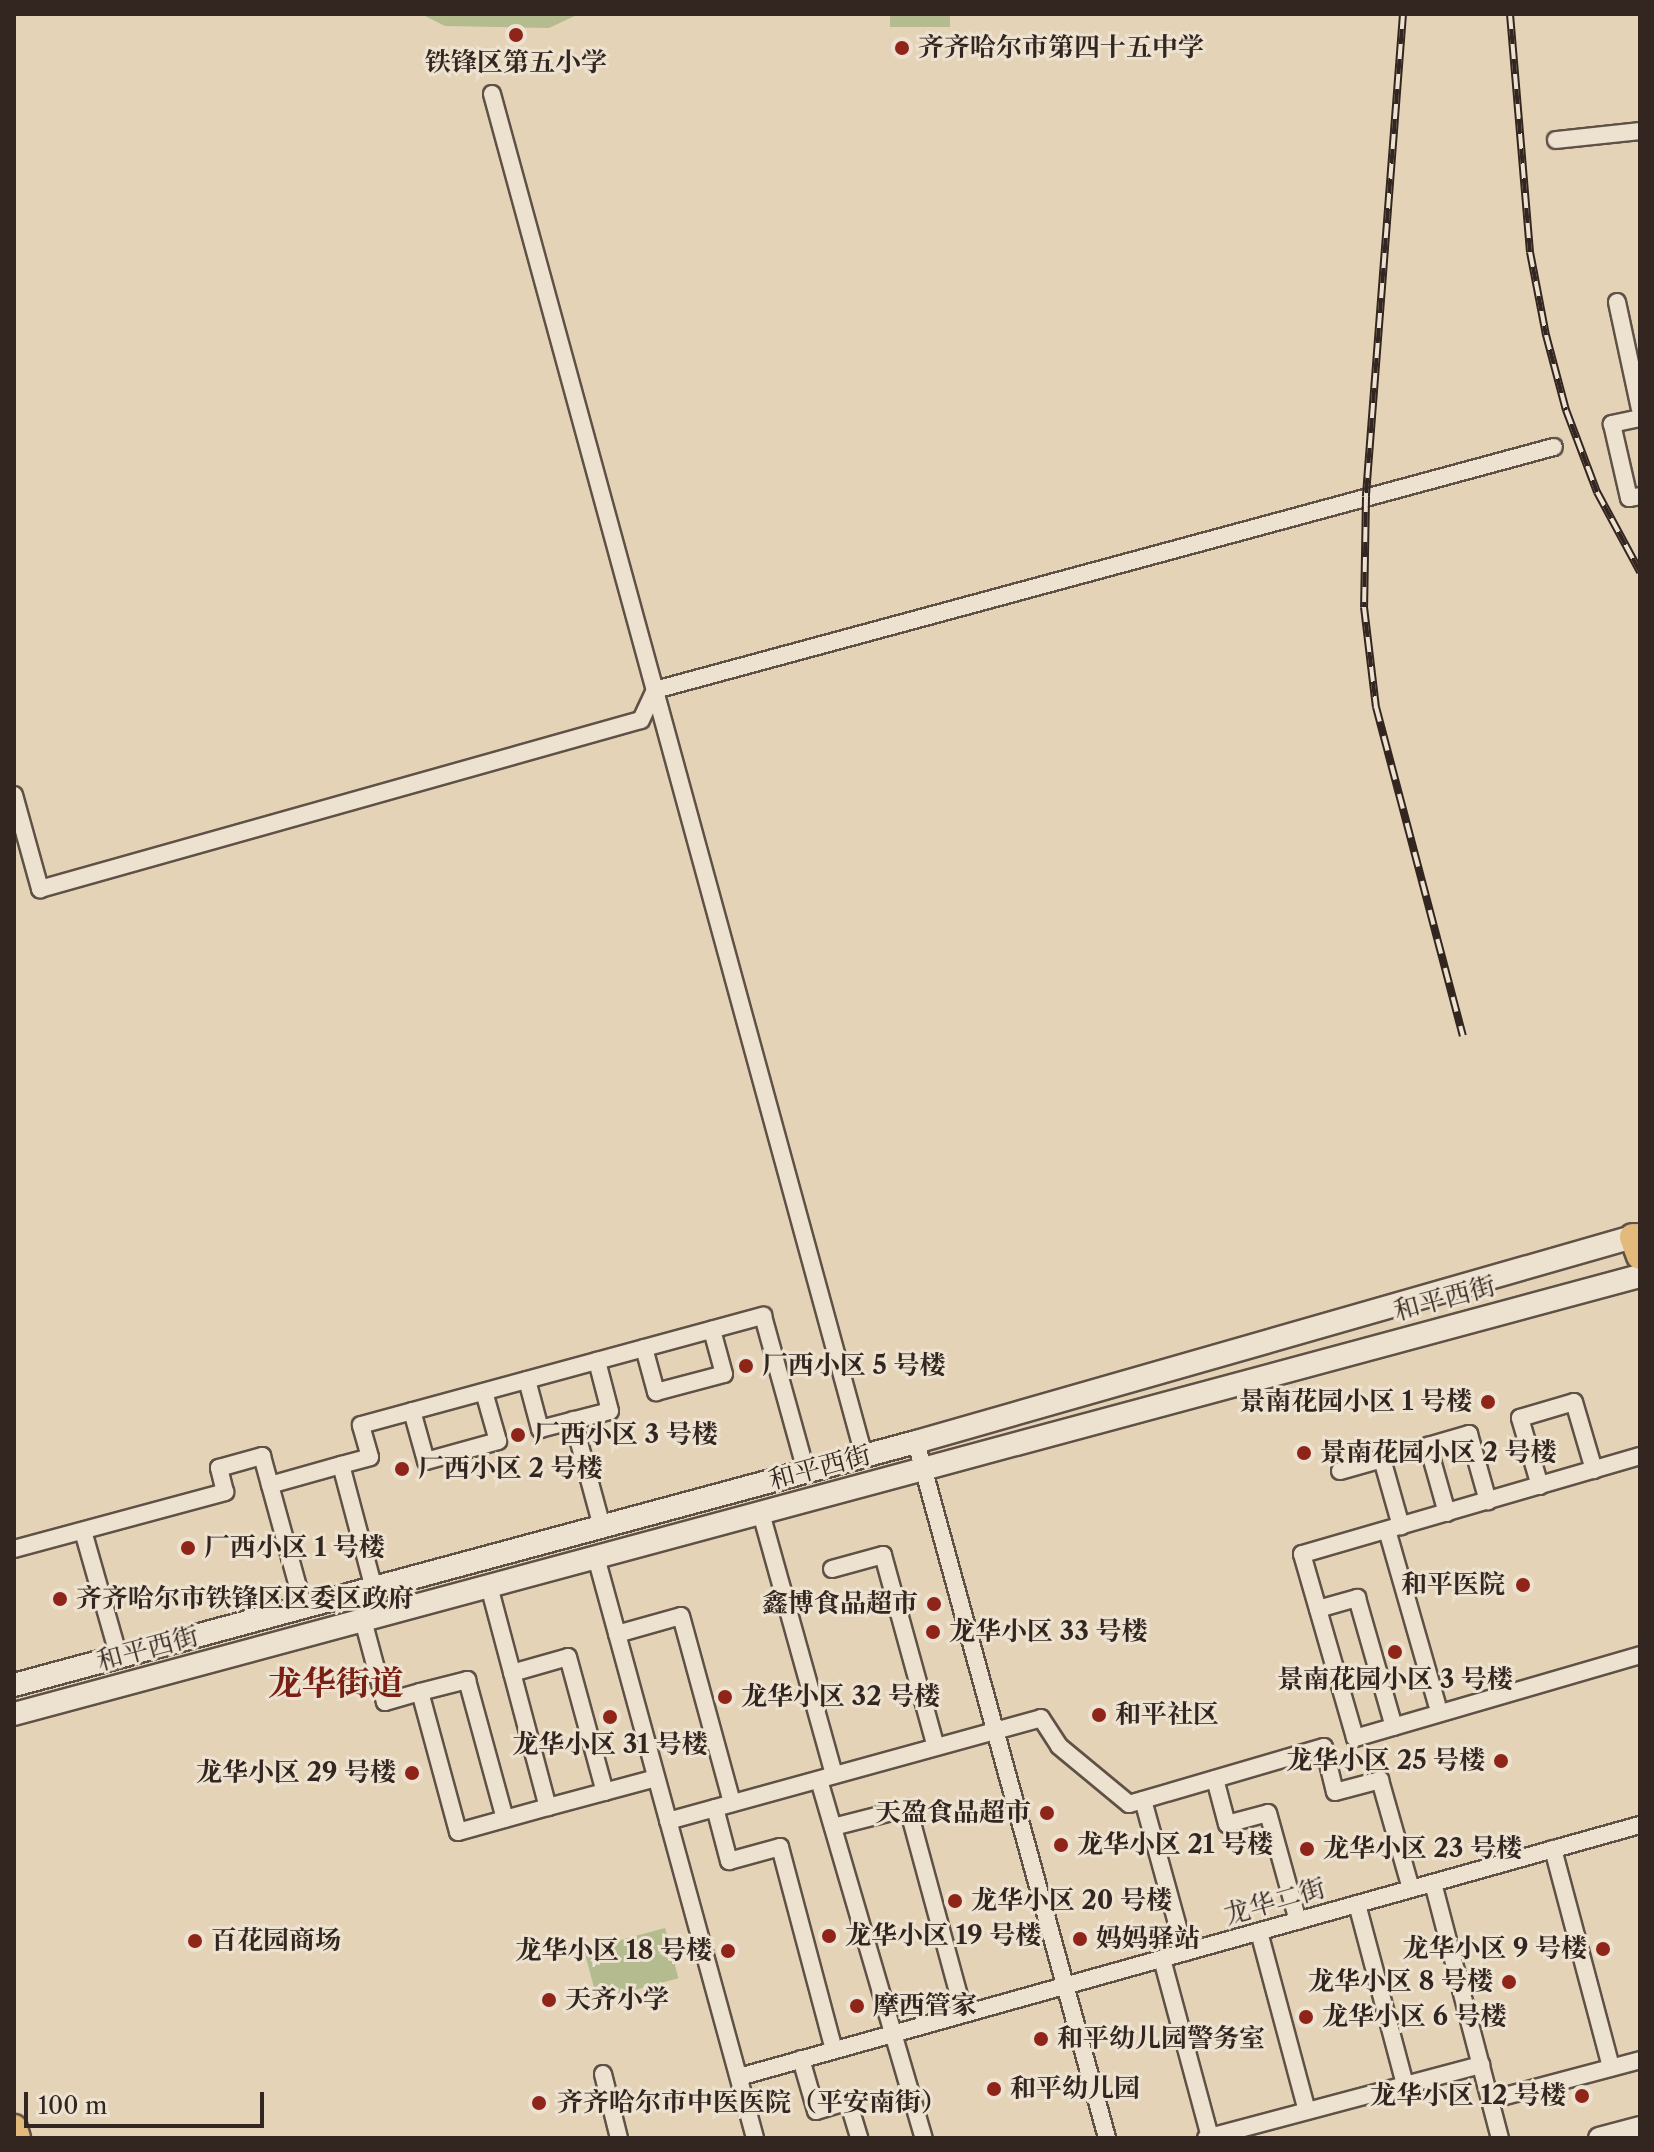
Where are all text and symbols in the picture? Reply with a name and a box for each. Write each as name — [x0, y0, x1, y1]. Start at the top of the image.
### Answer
marker: 铁锋区第五小学 — [507, 26, 525, 44]
place label: 齐齐哈尔市第四十五中学 — [918, 32, 1204, 64]
marker: 齐齐哈尔市第四十五中学 — [893, 39, 911, 57]
place label: 铁锋区第五小学 — [425, 47, 607, 79]
street label: 和平西街 — [1391, 1270, 1499, 1328]
place label: 厂西小区 5 号楼 — [762, 1350, 945, 1382]
marker: 厂西小区 5 号楼 — [737, 1357, 755, 1375]
place label: 景南花园小区 1 号楼 — [1239, 1386, 1472, 1418]
marker: 景南花园小区 1 号楼 — [1479, 1393, 1497, 1411]
place label: 厂西小区 3 号楼 — [534, 1419, 718, 1451]
marker: 厂西小区 3 号楼 — [509, 1426, 527, 1444]
place label: 景南花园小区 2 号楼 — [1320, 1437, 1556, 1469]
street label: 和平西街 — [766, 1439, 874, 1497]
marker: 景南花园小区 2 号楼 — [1295, 1444, 1313, 1462]
place label: 厂西小区 2 号楼 — [418, 1453, 602, 1485]
marker: 厂西小区 2 号楼 — [393, 1460, 411, 1478]
place label: 厂西小区 1 号楼 — [204, 1532, 385, 1564]
marker: 厂西小区 1 号楼 — [179, 1539, 197, 1557]
place label: 和平医院 — [1401, 1569, 1505, 1601]
marker: 和平医院 — [1512, 1574, 1534, 1596]
place label: 齐齐哈尔市铁锋区区委区政府 — [76, 1583, 414, 1615]
place label: 鑫博食品超市 — [762, 1588, 918, 1620]
marker: 齐齐哈尔市铁锋区区委区政府 — [51, 1590, 69, 1608]
marker: 鑫博食品超市 — [925, 1595, 943, 1613]
place label: 龙华小区 33 号楼 — [949, 1616, 1147, 1648]
street label: 和平西街 — [94, 1620, 202, 1678]
marker: 龙华小区 33 号楼 — [924, 1623, 942, 1641]
marker: 景南花园小区 3 号楼 — [1386, 1643, 1404, 1661]
district label: 龙华街道 — [268, 1664, 404, 1704]
place label: 景南花园小区 3 号楼 — [1277, 1664, 1513, 1696]
place label: 龙华小区 32 号楼 — [741, 1681, 940, 1713]
marker: 龙华小区 32 号楼 — [716, 1688, 734, 1706]
place label: 和平社区 — [1115, 1699, 1219, 1731]
marker: 和平社区 — [1090, 1706, 1108, 1724]
marker: 龙华小区 31 号楼 — [601, 1708, 619, 1726]
place label: 龙华小区 31 号楼 — [512, 1729, 708, 1761]
place label: 龙华小区 25 号楼 — [1286, 1745, 1485, 1777]
marker: 龙华小区 25 号楼 — [1492, 1752, 1510, 1770]
place label: 龙华小区 29 号楼 — [196, 1757, 396, 1789]
marker: 龙华小区 29 号楼 — [403, 1764, 421, 1782]
place label: 天盈食品超市 — [875, 1797, 1031, 1829]
marker: 天盈食品超市 — [1038, 1804, 1056, 1822]
place label: 龙华小区 21 号楼 — [1077, 1829, 1273, 1861]
place label: 龙华小区 23 号楼 — [1323, 1833, 1522, 1865]
marker: 龙华小区 21 号楼 — [1052, 1836, 1070, 1854]
marker: 龙华小区 23 号楼 — [1298, 1840, 1316, 1858]
street label: 龙华二街 — [1221, 1873, 1329, 1931]
place label: 龙华小区 20 号楼 — [971, 1885, 1172, 1917]
marker: 龙华小区 20 号楼 — [946, 1892, 964, 1910]
place label: 龙华小区 19 号楼 — [845, 1920, 1041, 1952]
place label: 妈妈驿站 — [1096, 1923, 1200, 1955]
place label: 百花园商场 — [211, 1925, 341, 1957]
marker: 龙华小区 19 号楼 — [820, 1927, 838, 1945]
marker: 妈妈驿站 — [1071, 1930, 1089, 1948]
marker: 百花园商场 — [186, 1932, 204, 1950]
place label: 龙华小区 9 号楼 — [1402, 1933, 1587, 1965]
place label: 龙华小区 18 号楼 — [515, 1935, 712, 1967]
marker: 龙华小区 9 号楼 — [1594, 1940, 1612, 1958]
marker: 龙华小区 18 号楼 — [719, 1942, 737, 1960]
place label: 龙华小区 8 号楼 — [1308, 1966, 1493, 1998]
marker: 龙华小区 8 号楼 — [1500, 1973, 1518, 1991]
place label: 天齐小学 — [565, 1984, 669, 2016]
place label: 摩西管家 — [873, 1990, 977, 2022]
marker: 天齐小学 — [540, 1991, 558, 2009]
marker: 摩西管家 — [848, 1997, 866, 2015]
place label: 龙华小区 6 号楼 — [1322, 2001, 1507, 2033]
marker: 龙华小区 6 号楼 — [1297, 2008, 1315, 2026]
place label: 和平幼儿园警务室 — [1057, 2023, 1265, 2055]
marker: 和平幼儿园警务室 — [1032, 2030, 1050, 2048]
place label: 和平幼儿园 — [1010, 2073, 1140, 2105]
scale bar — [28, 2076, 268, 2126]
marker: 和平幼儿园 — [985, 2080, 1003, 2098]
place label: 龙华小区 12 号楼 — [1370, 2080, 1566, 2112]
place label: 齐齐哈尔市中医医院（平安南街） — [557, 2087, 947, 2119]
marker: 龙华小区 12 号楼 — [1573, 2087, 1591, 2105]
text: 100 m — [38, 2091, 107, 2120]
marker: 齐齐哈尔市中医医院（平安南街） — [528, 2092, 550, 2114]

